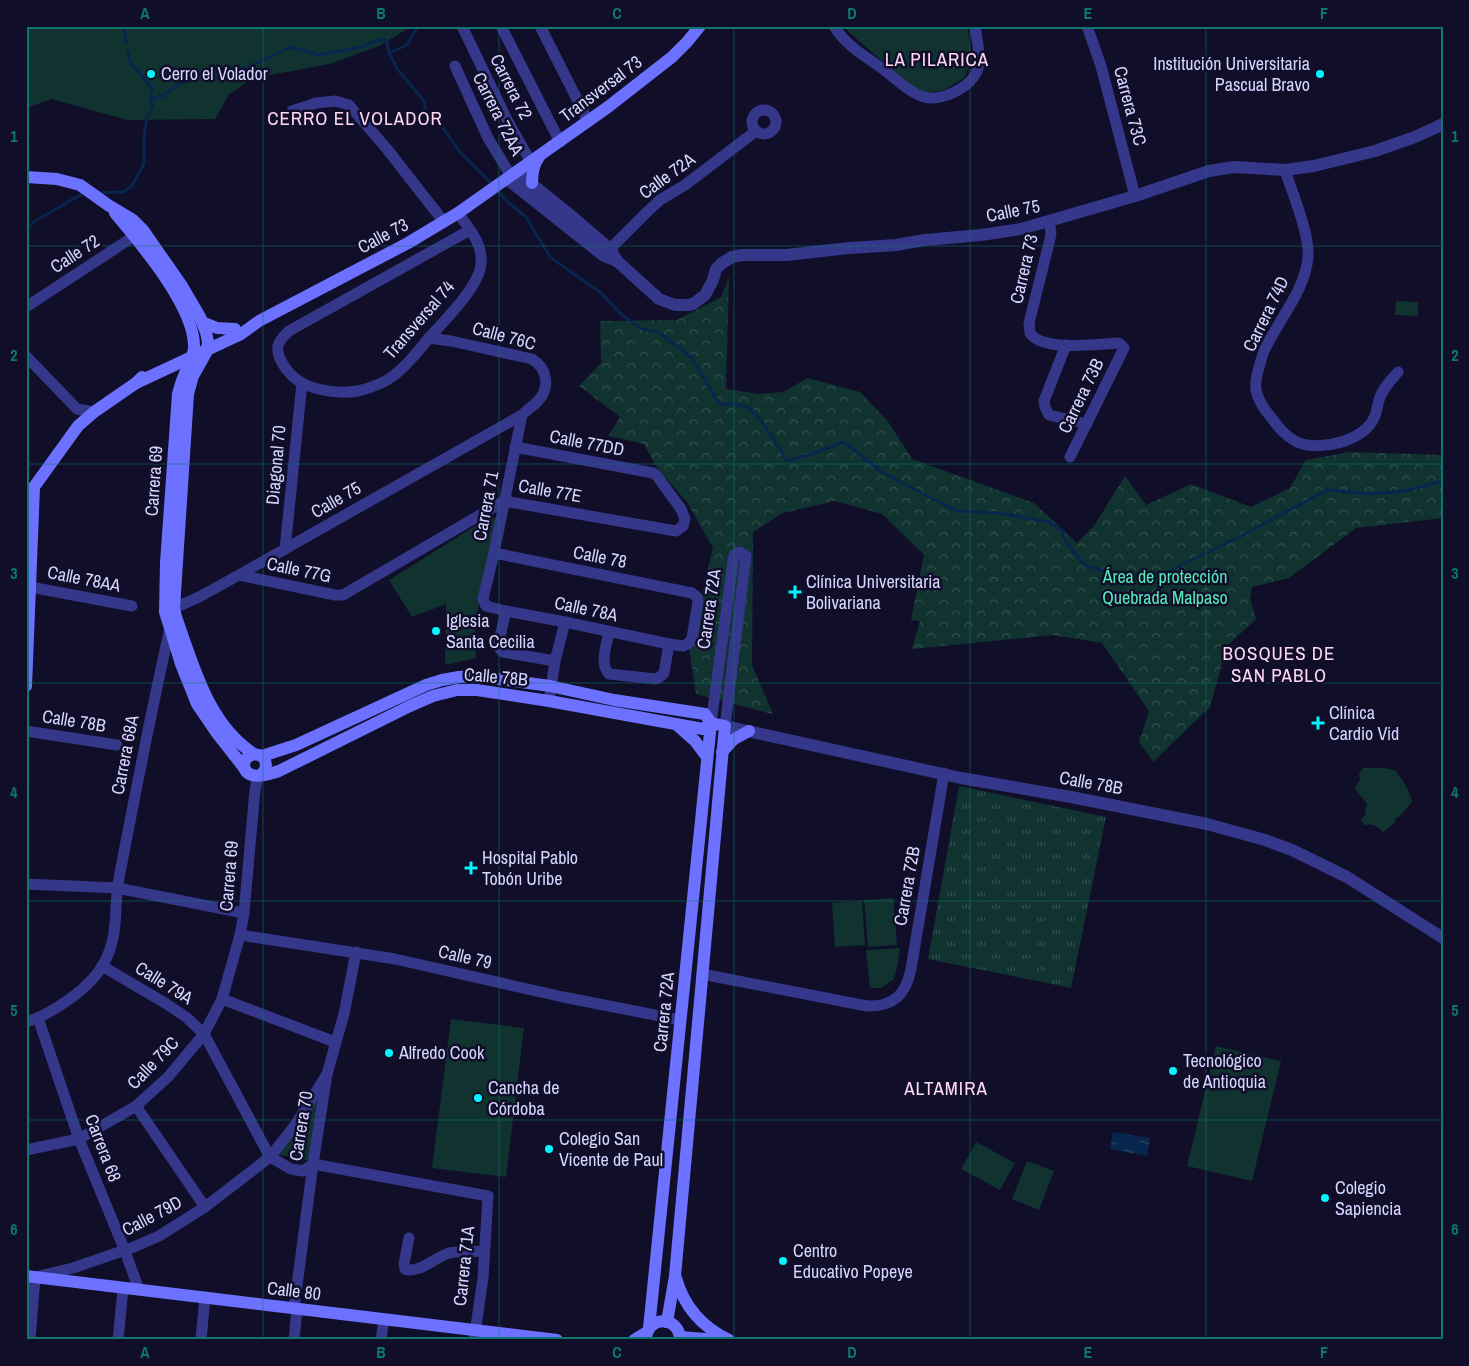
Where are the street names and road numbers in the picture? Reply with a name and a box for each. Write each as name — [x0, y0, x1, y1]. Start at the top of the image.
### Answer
street label: Transversal 73 — [554, 49, 647, 128]
street label: Carrera 72 — [484, 50, 539, 124]
street label: Carrera 73C — [1108, 63, 1153, 148]
street label: Carrera 72AA — [467, 68, 530, 160]
street label: Calle 72A — [633, 147, 700, 205]
street label: Calle 75 — [984, 193, 1042, 228]
street label: Calle 73 — [353, 212, 413, 259]
street label: Calle 72 — [45, 228, 104, 279]
street label: Carrera 73 — [1003, 232, 1044, 306]
street label: Carrera 74D — [1237, 272, 1295, 356]
street label: Transversal 74 — [377, 275, 460, 365]
street label: Calle 76C — [470, 315, 539, 356]
street label: Carrera 73B — [1052, 354, 1109, 437]
street label: Calle 77DD — [548, 423, 627, 462]
street label: Diagonal 70 — [260, 424, 291, 506]
street label: Carrera 69 — [139, 445, 168, 517]
street label: Carrera 71 — [467, 468, 505, 543]
street label: Calle 77E — [516, 473, 584, 508]
street label: Calle 75 — [306, 475, 365, 524]
street label: Calle 78 — [571, 539, 629, 574]
street label: Calle 77G — [264, 550, 334, 589]
street label: Calle 78AA — [45, 559, 123, 598]
street label: Carrera 72A — [691, 567, 726, 650]
street label: Calle 78A — [552, 590, 620, 627]
street label: Calle 78B — [463, 661, 529, 692]
street label: Calle 78B — [41, 703, 108, 738]
street label: Carrera 68A — [105, 713, 144, 797]
street label: Calle 78B — [1057, 765, 1125, 800]
street label: Carrera 69 — [213, 840, 244, 912]
street label: Carrera 72B — [887, 844, 926, 928]
street label: Calle 79 — [436, 938, 494, 975]
street label: Calle 79A — [131, 955, 198, 1010]
street label: Carrera 72A — [647, 971, 680, 1053]
street label: Calle 79C — [121, 1031, 184, 1095]
street label: Carrera 70 — [283, 1089, 318, 1163]
street label: Carrera 68 — [79, 1110, 128, 1185]
street label: Calle 79D — [117, 1189, 186, 1242]
street label: Carrera 71A — [447, 1225, 480, 1307]
street label: Calle 80 — [266, 1275, 322, 1306]

